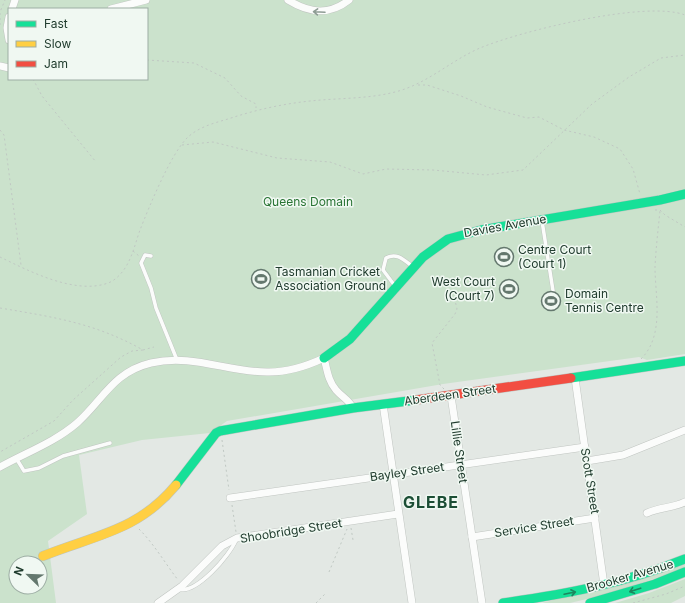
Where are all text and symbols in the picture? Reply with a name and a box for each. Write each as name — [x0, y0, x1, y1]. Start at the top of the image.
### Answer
legend — [8, 8, 148, 80]
one-way arrow — [313, 8, 326, 15]
text: Fast — [44, 16, 68, 31]
text: Slow — [44, 36, 72, 51]
text: Jam — [44, 56, 68, 71]
park label: Queens Domain — [263, 194, 353, 209]
street label: Davies Avenue — [462, 211, 547, 240]
place label: Centre Court (Court 1) — [518, 242, 591, 271]
sports icon: Centre Court (Court 1) — [493, 246, 515, 268]
place label: Tasmanian Cricket Association Ground — [275, 264, 386, 293]
sports icon: Tasmanian Cricket Association Ground — [250, 268, 272, 290]
place label: West Court (Court 7) — [431, 274, 495, 303]
sports icon: West Court (Court 7) — [498, 278, 520, 300]
place label: Domain Tennis Centre — [565, 286, 644, 315]
sports icon: Domain Tennis Centre — [540, 290, 562, 312]
street label: Aberdeen Street — [403, 381, 497, 408]
street label: Lillie Street — [448, 420, 471, 484]
street label: Scott Street — [578, 447, 603, 515]
street label: Bayley Street — [369, 459, 445, 484]
district label: GLEBE — [403, 492, 459, 512]
street label: Service Street — [493, 513, 575, 540]
street label: Shoobridge Street — [239, 515, 343, 546]
north arrow — [8, 555, 48, 595]
street label: Brooker Avenue — [585, 556, 675, 595]
text: N — [11, 564, 27, 578]
one-way arrow — [630, 587, 642, 595]
one-way arrow — [563, 588, 576, 596]

